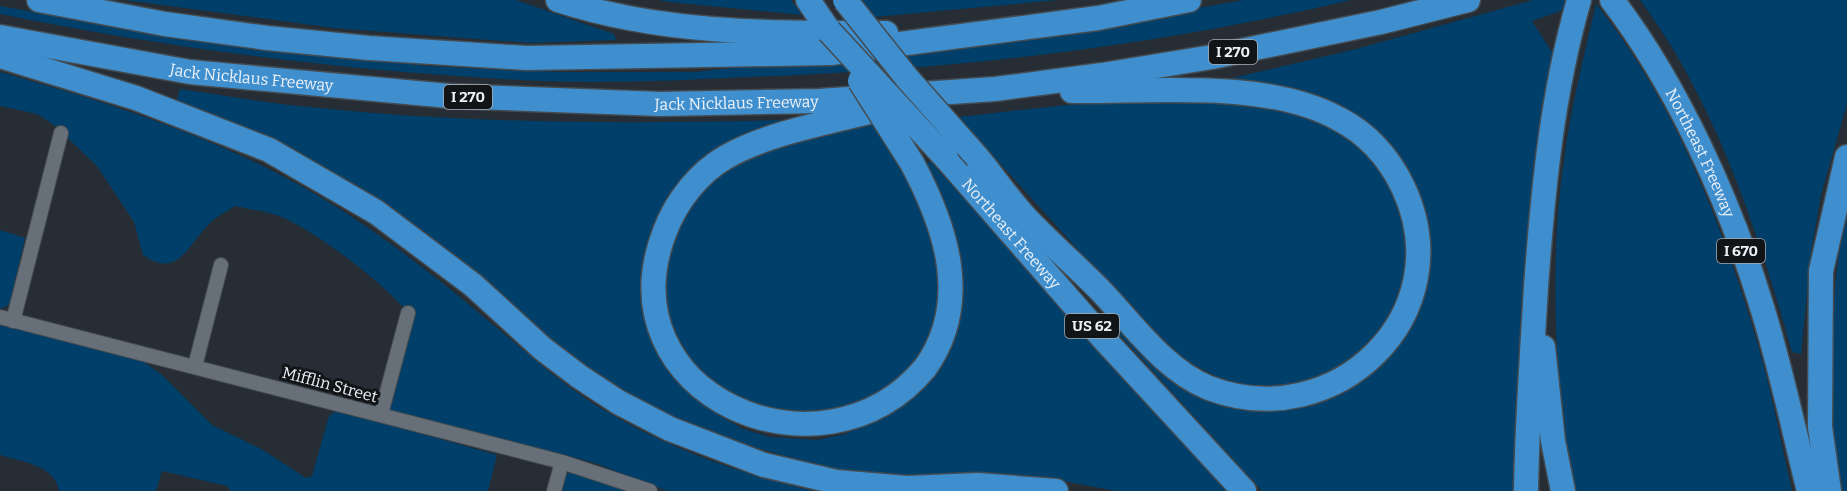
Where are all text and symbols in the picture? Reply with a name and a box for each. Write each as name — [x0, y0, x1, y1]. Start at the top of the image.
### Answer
road number: I 270 — [1209, 40, 1257, 64]
street label: Jack Nicklaus Freeway — [167, 59, 335, 95]
road number: I 270 — [444, 85, 492, 109]
street label: Northeast Freeway — [1661, 85, 1739, 221]
street label: Jack Nicklaus Freeway — [653, 92, 819, 114]
street label: Northeast Freeway — [958, 175, 1065, 293]
road number: I 670 — [1717, 239, 1765, 263]
road number: US 62 — [1065, 314, 1119, 338]
street label: Mifflin Street — [280, 363, 380, 406]

